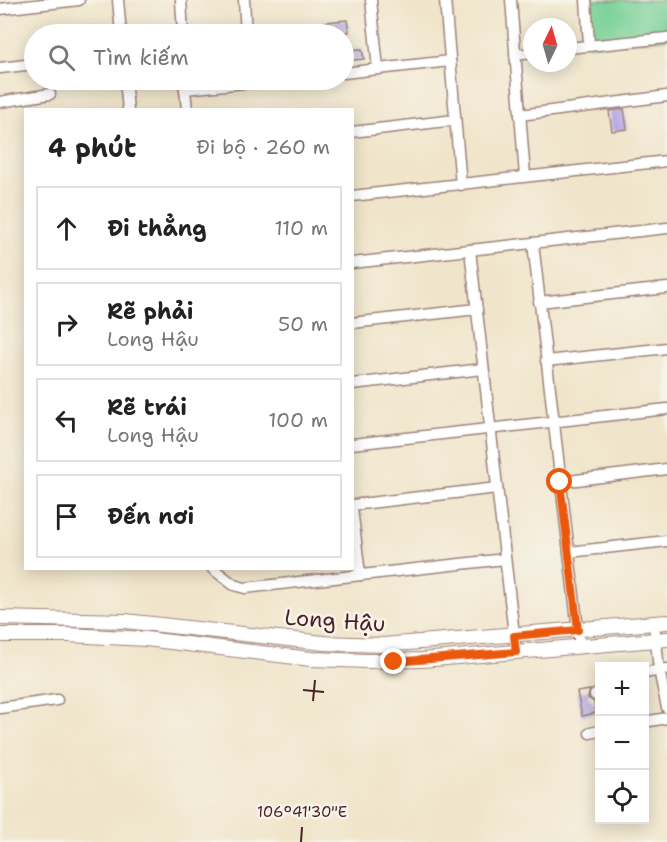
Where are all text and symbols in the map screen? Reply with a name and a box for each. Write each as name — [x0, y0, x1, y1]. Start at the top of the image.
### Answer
north arrow — [523, 18, 577, 72]
search box — [24, 24, 354, 90]
icon: search — [45, 41, 78, 74]
text: Tìm kiếm — [93, 43, 189, 72]
text: 4 phút — [48, 130, 137, 165]
text: Đi bộ · 260 m — [196, 134, 330, 160]
icon: ahead — [50, 212, 83, 245]
text: Đi thẳng — [107, 214, 207, 243]
text: 110 m — [274, 215, 328, 241]
text: Rẽ phải — [107, 297, 193, 326]
icon: right — [50, 308, 83, 341]
text: 50 m — [278, 311, 328, 337]
text: Long Hậu — [107, 326, 199, 352]
text: Rẽ trái — [107, 393, 187, 422]
icon: left — [50, 404, 83, 437]
text: 100 m — [268, 407, 328, 433]
text: Long Hậu — [107, 422, 199, 448]
route start — [546, 468, 572, 494]
icon: arrive — [50, 500, 83, 533]
text: Đến nơi — [107, 502, 194, 531]
street label: Long Hậu — [284, 603, 386, 638]
route end — [380, 648, 406, 674]
map controls — [595, 662, 649, 824]
button: + — [595, 662, 649, 716]
button: − — [595, 716, 649, 770]
button: locate — [595, 770, 649, 824]
text: 106°41'30"E — [257, 802, 347, 822]

